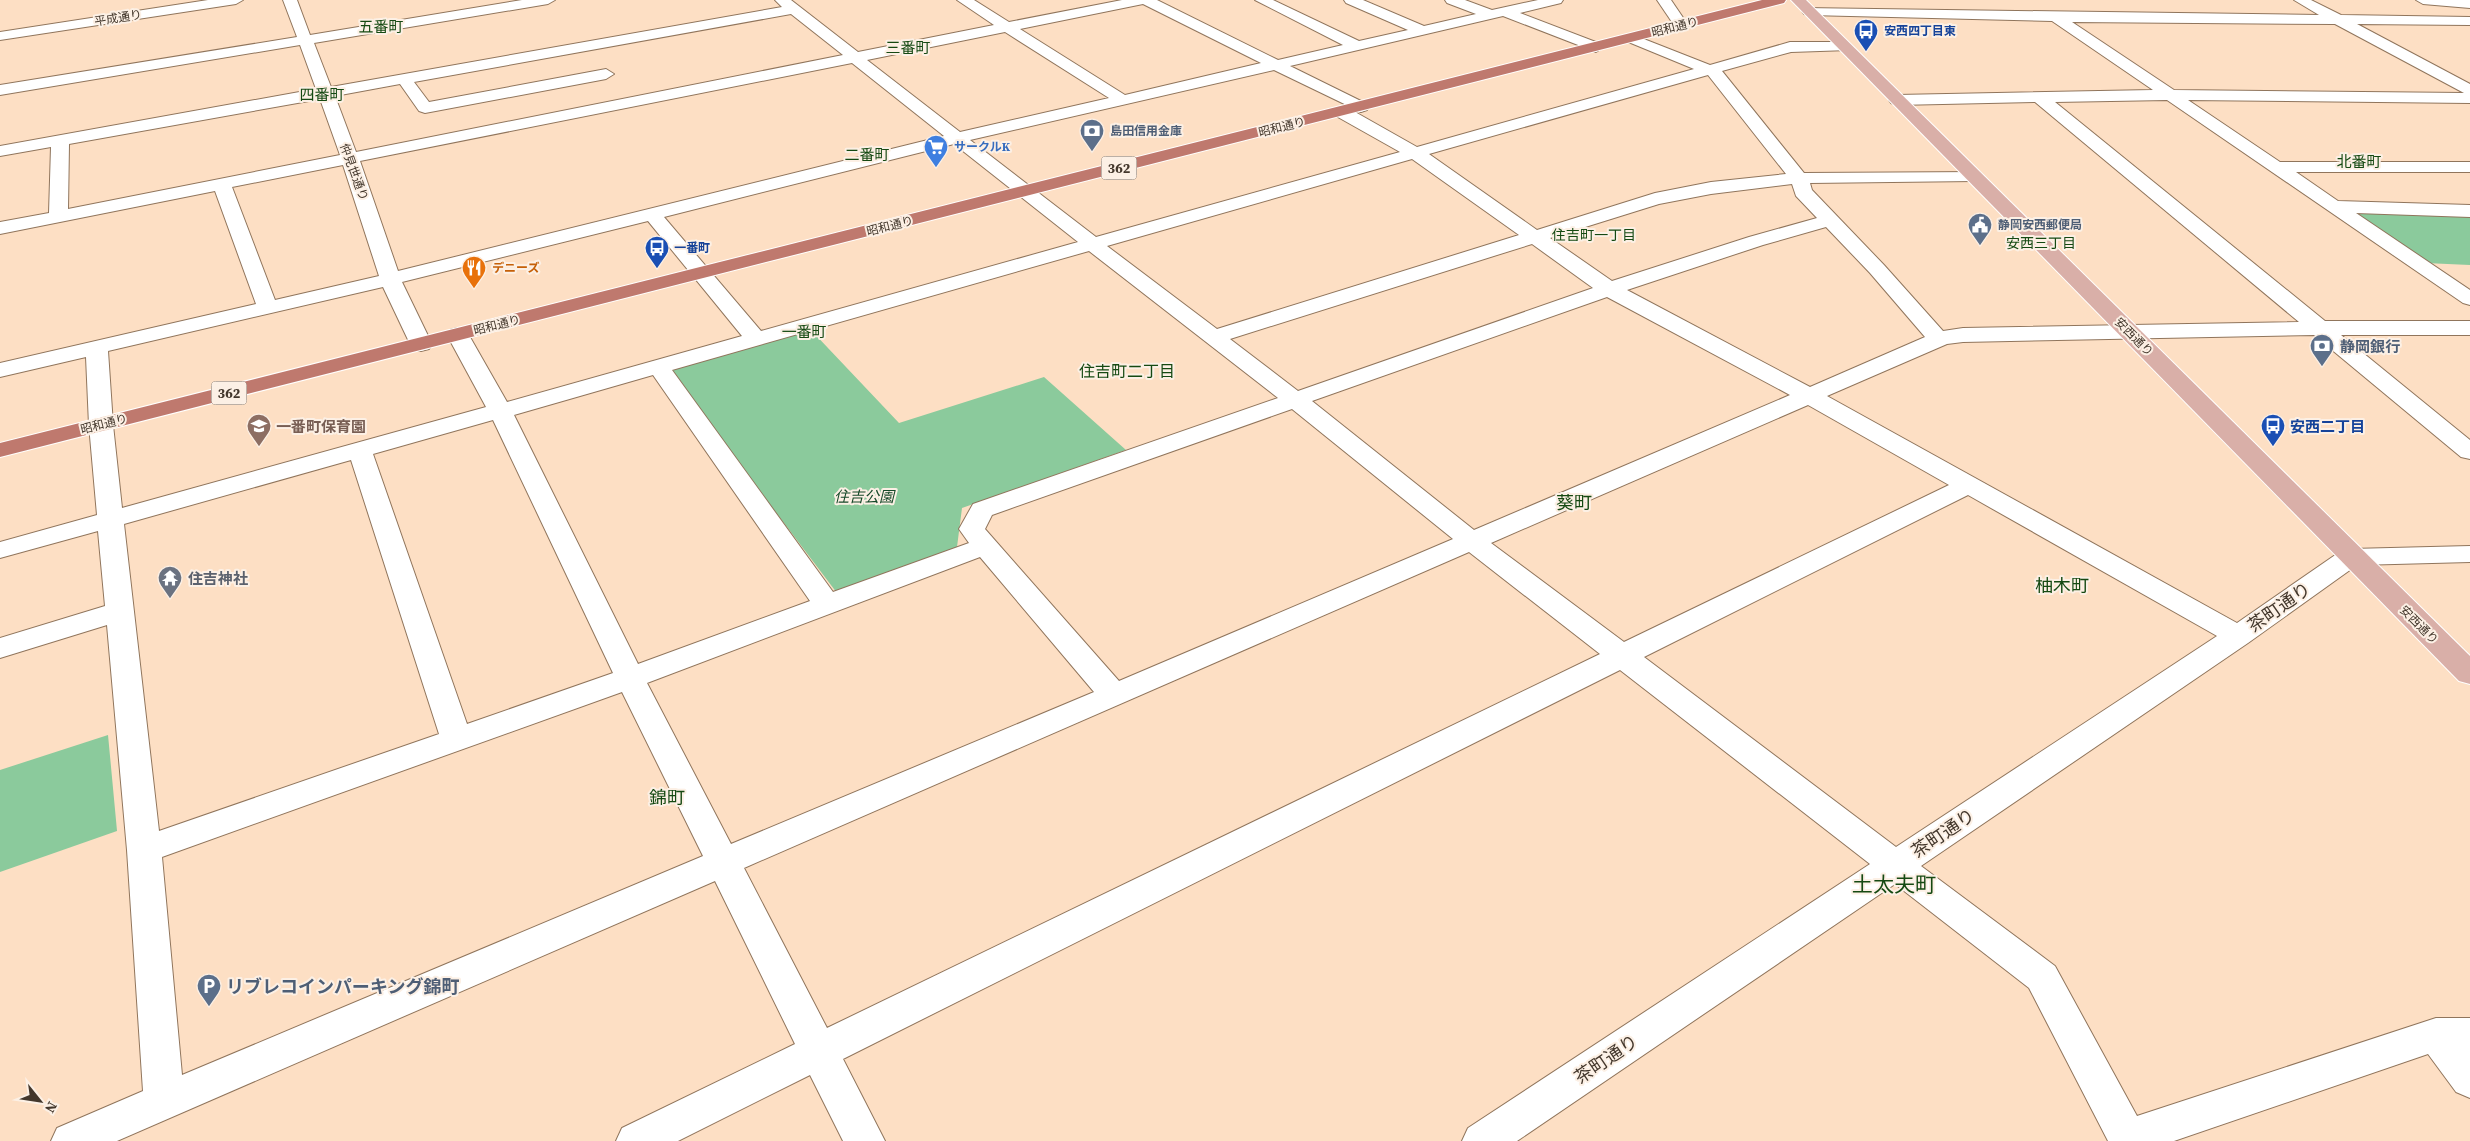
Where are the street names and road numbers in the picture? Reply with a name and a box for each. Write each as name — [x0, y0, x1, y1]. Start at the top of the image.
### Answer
street label: 平成通り — [93, 6, 143, 30]
street label: 昭和通り — [1650, 13, 1700, 41]
street label: 昭和通り — [1257, 113, 1307, 141]
street label: 仲見世通り — [336, 141, 372, 203]
road number: 362 — [1102, 156, 1136, 180]
street label: 昭和通り — [865, 212, 915, 240]
street label: 昭和通り — [472, 311, 522, 339]
street label: 安西通り — [2111, 314, 2157, 360]
road number: 362 — [212, 382, 246, 404]
street label: 昭和通り — [79, 410, 129, 438]
street label: 茶町通り — [2242, 576, 2316, 638]
street label: 安西通り — [2396, 602, 2442, 648]
street label: 茶町通り — [1906, 803, 1980, 863]
street label: 茶町通り — [1569, 1029, 1643, 1089]

